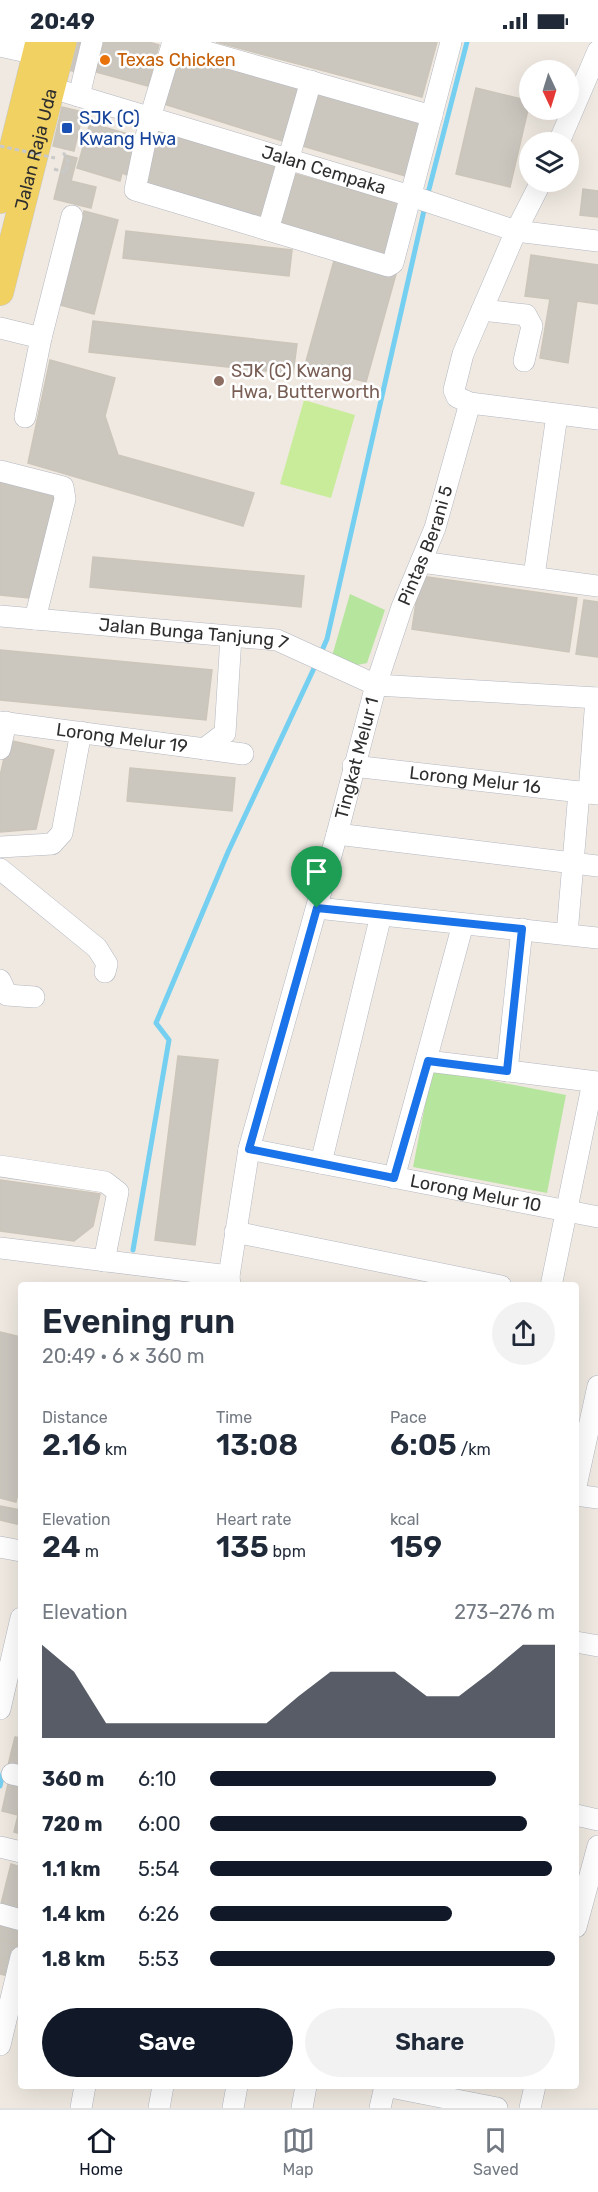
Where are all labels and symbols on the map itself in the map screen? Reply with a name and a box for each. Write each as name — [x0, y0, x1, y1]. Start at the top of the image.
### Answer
place label: Texas Chicken — [117, 49, 236, 71]
marker: Texas Chicken — [98, 53, 112, 67]
north arrow — [519, 60, 579, 120]
street label: Jalan Raja Uda — [10, 86, 62, 213]
place label: SJK (C) Kwang Hwa — [79, 107, 176, 150]
marker: SJK (C) Kwang Hwa — [60, 121, 74, 135]
street label: Jalan Cempaka — [259, 141, 389, 199]
place label: SJK (C) Kwang Hwa, Butterworth — [231, 360, 380, 403]
marker: SJK (C) Kwang Hwa, Butterworth — [212, 374, 226, 388]
street label: Pintas Berani 5 — [393, 483, 457, 609]
street label: Jalan Bunga Tanjung 7 — [98, 614, 291, 655]
street label: Tingkat Melur 1 — [330, 695, 383, 821]
street label: Lorong Melur 19 — [55, 719, 189, 758]
street label: Lorong Melur 16 — [408, 762, 542, 798]
pin — [291, 846, 342, 908]
street label: Lorong Melur 10 — [408, 1170, 543, 1217]

